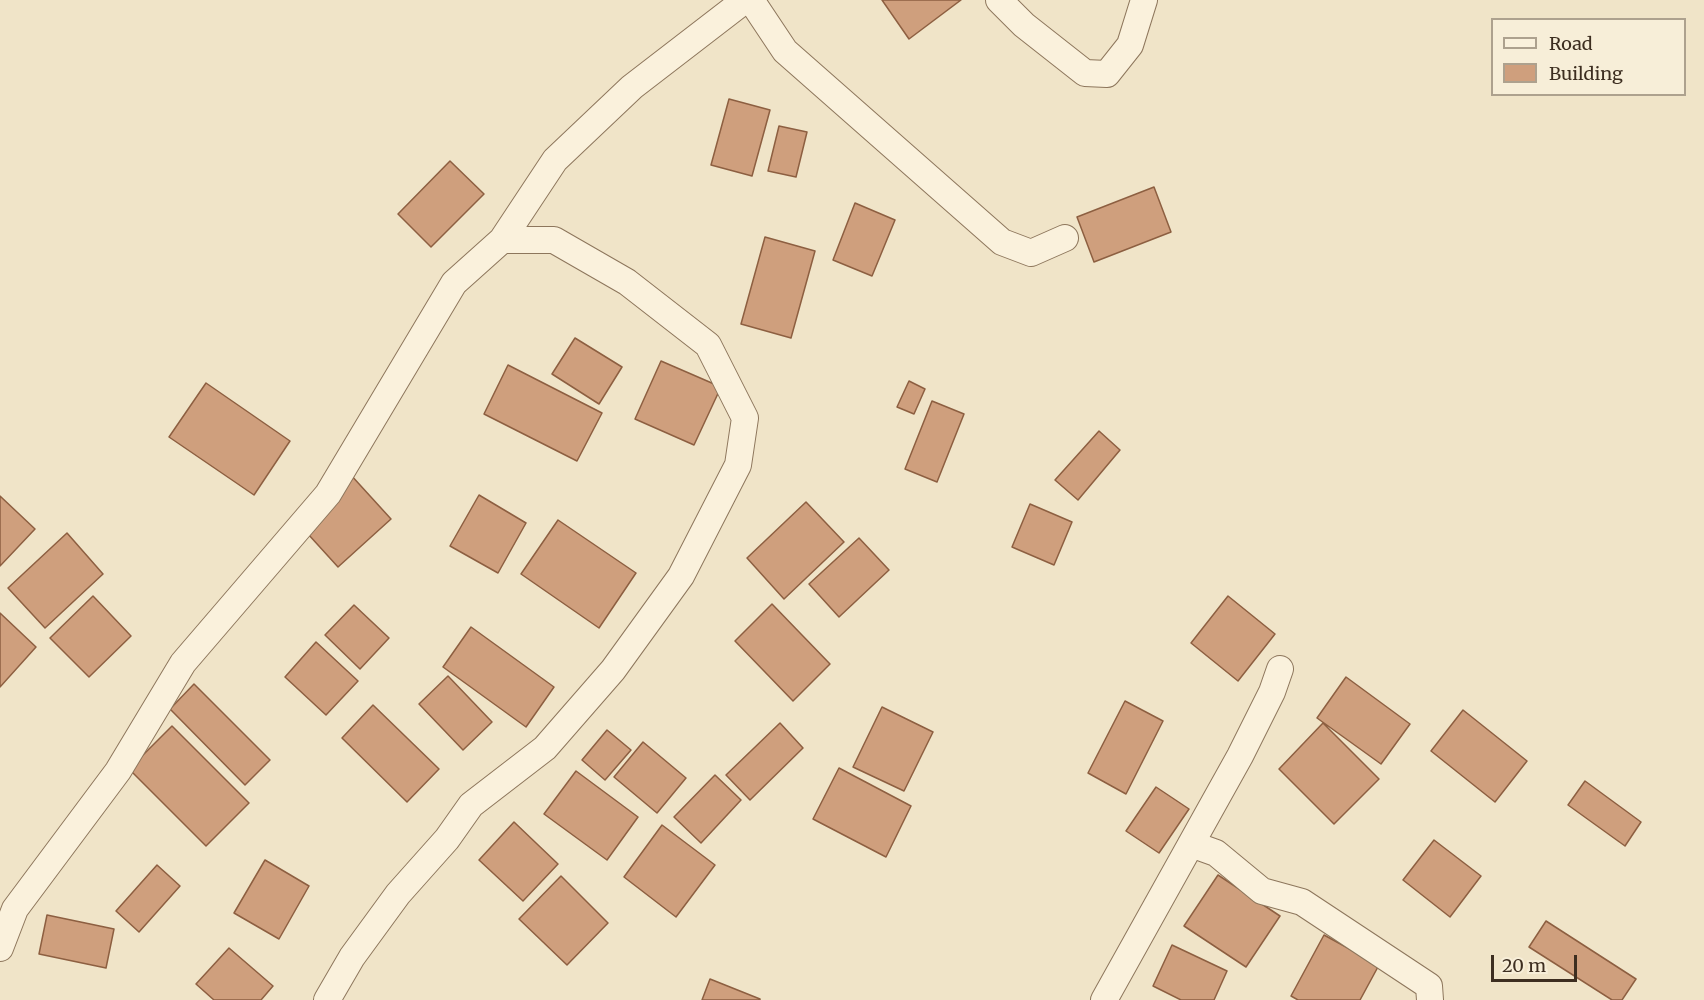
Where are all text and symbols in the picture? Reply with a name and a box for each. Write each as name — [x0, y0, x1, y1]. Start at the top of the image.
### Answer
legend — [1491, 18, 1686, 96]
text: Road — [1549, 32, 1593, 55]
text: Building — [1549, 62, 1623, 85]
scale bar — [1494, 943, 1580, 981]
text: 20 m — [1502, 954, 1546, 977]

